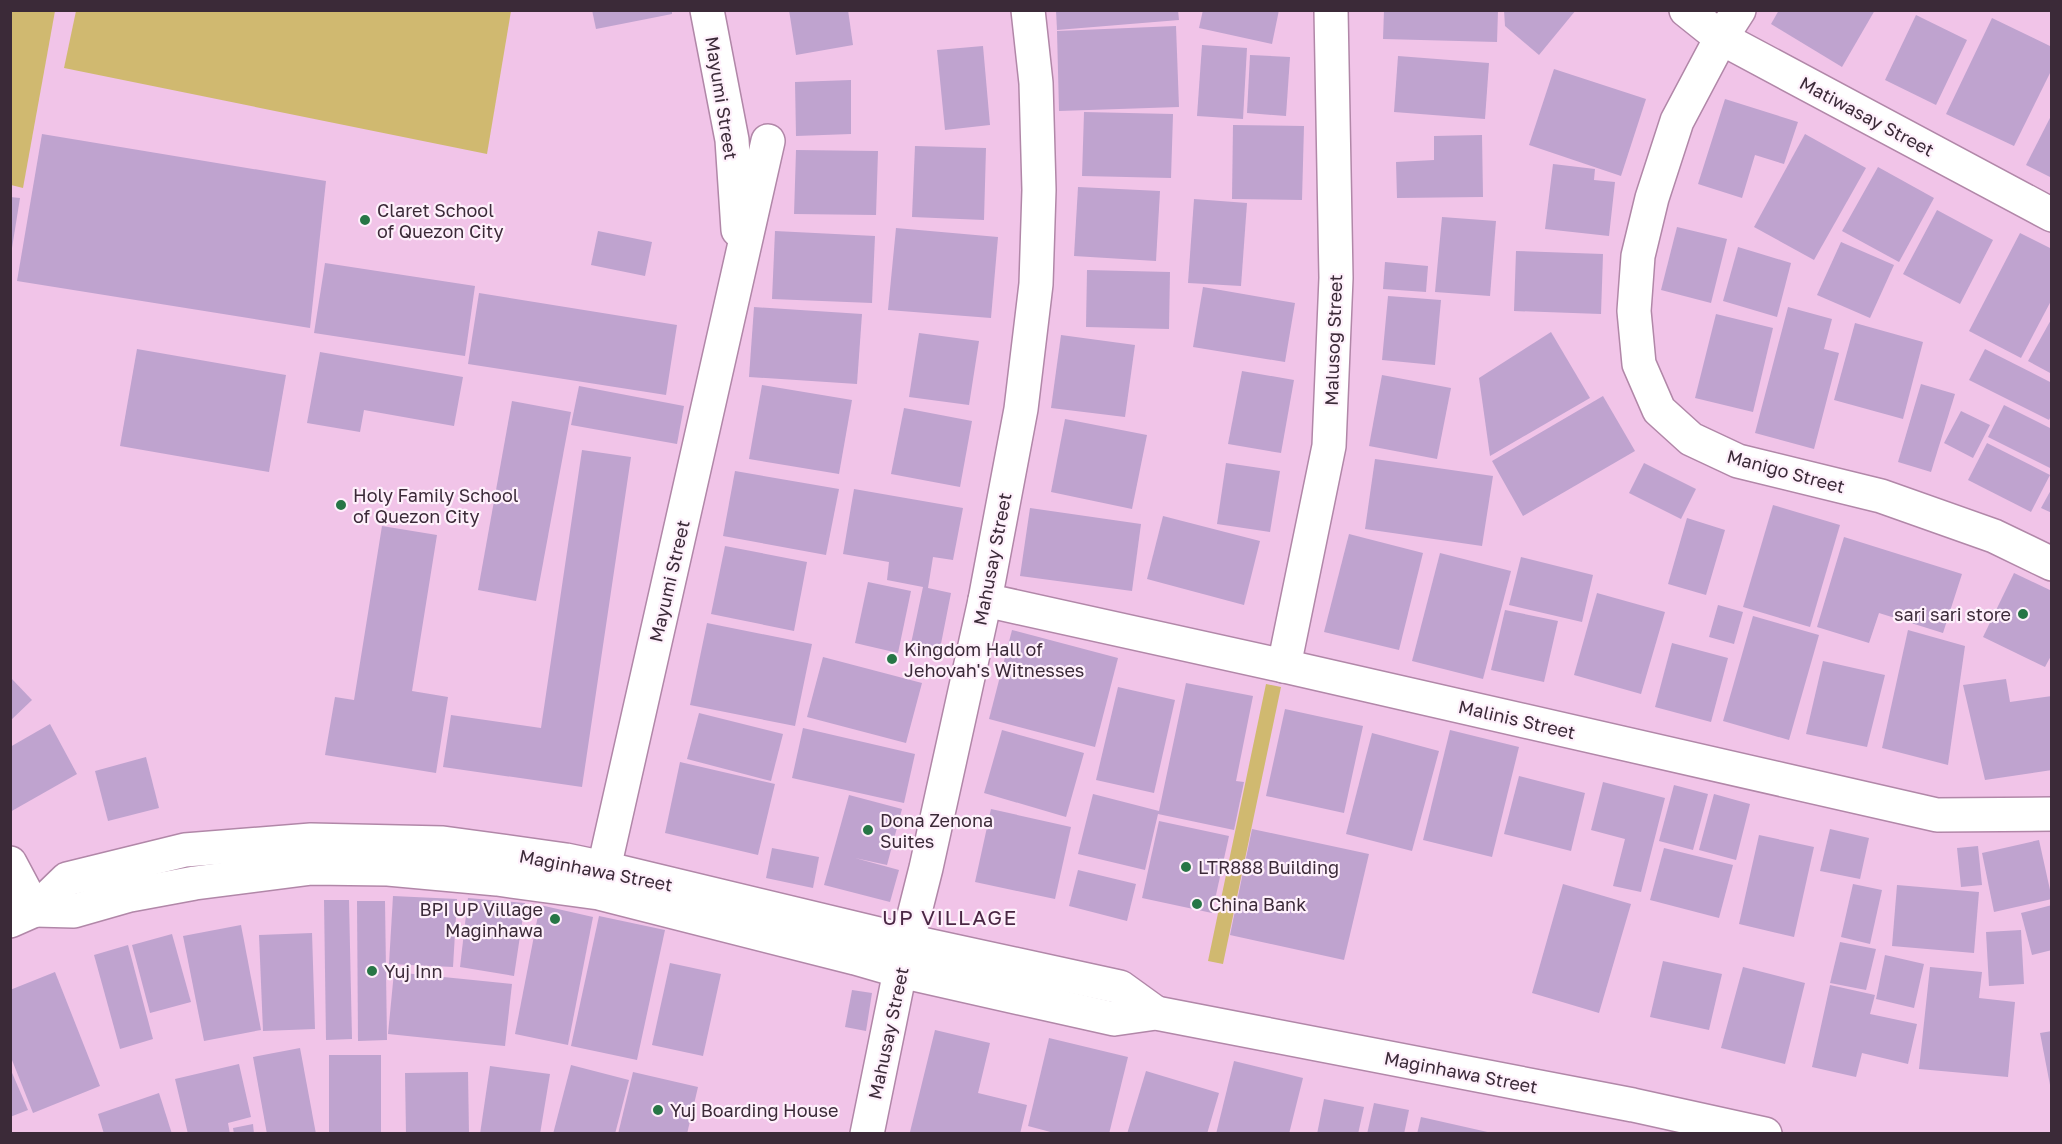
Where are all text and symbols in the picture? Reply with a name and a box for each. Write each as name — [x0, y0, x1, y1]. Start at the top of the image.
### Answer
street label: Mayumi Street — [701, 35, 743, 161]
street label: Matiwasay Street — [1796, 71, 1938, 161]
place label: Claret School of Quezon City — [377, 199, 504, 242]
marker: Claret School of Quezon City — [358, 213, 372, 227]
street label: Malusog Street — [1320, 274, 1346, 406]
street label: Manigo Street — [1725, 445, 1847, 497]
place label: Holy Family School of Quezon City — [353, 484, 519, 527]
street label: Mahusay Street — [968, 491, 1016, 627]
marker: Holy Family School of Quezon City — [334, 498, 348, 512]
street label: Mayumi Street — [644, 518, 694, 644]
place label: sari sari store — [1894, 603, 2011, 625]
marker: sari sari store — [2016, 607, 2030, 621]
place label: Kingdom Hall of Jehovah's Witnesses — [904, 638, 1084, 681]
marker: Kingdom Hall of Jehovah's Witnesses — [885, 652, 899, 666]
street label: Malinis Street — [1456, 695, 1578, 743]
place label: Dona Zenona Suites — [880, 809, 993, 852]
marker: Dona Zenona Suites — [861, 823, 875, 837]
street label: Maginhawa Street — [517, 844, 675, 896]
place label: LTR888 Building — [1198, 856, 1339, 878]
marker: LTR888 Building — [1179, 860, 1193, 874]
place label: China Bank — [1209, 893, 1306, 915]
marker: China Bank — [1190, 897, 1204, 911]
place label: BPI UP Village Maginhawa — [419, 898, 543, 941]
district label: UP VILLAGE — [882, 904, 1018, 930]
marker: BPI UP Village Maginhawa — [548, 912, 562, 926]
place label: Yuj Inn — [384, 960, 442, 982]
marker: Yuj Inn — [365, 964, 379, 978]
street label: Mahusay Street — [863, 965, 913, 1101]
street label: Maginhawa Street — [1382, 1046, 1540, 1098]
place label: Yuj Boarding House — [670, 1099, 838, 1121]
marker: Yuj Boarding House — [651, 1103, 665, 1117]

